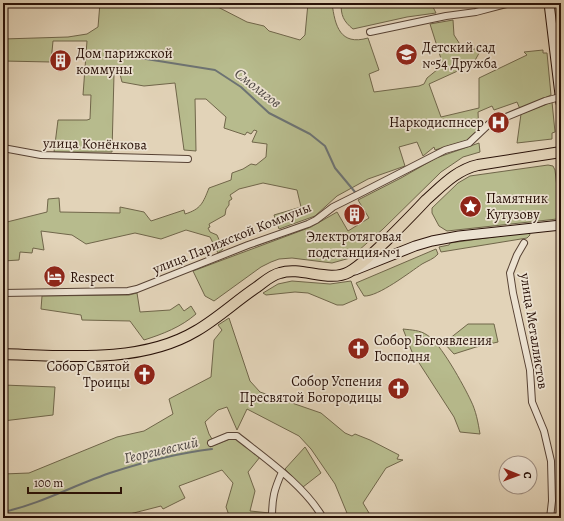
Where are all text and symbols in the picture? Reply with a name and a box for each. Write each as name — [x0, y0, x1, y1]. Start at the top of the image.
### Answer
place label: Детский сад №54 Дружба — [422, 38, 498, 73]
school or university icon: Детский сад №54 Дружба — [394, 42, 420, 68]
place label: Дом парижской коммуны — [76, 44, 173, 79]
building icon: Дом парижской коммуны — [48, 48, 74, 74]
water label: Смолигов — [230, 63, 286, 113]
hospital icon: Наркодиспнсер — [486, 109, 512, 135]
place label: Наркодиспнсер — [389, 113, 484, 132]
street label: улица Конёнкова — [42, 134, 148, 154]
place label: Памятник Кутузову — [486, 189, 548, 224]
place icon: Памятник Кутузову — [458, 193, 484, 219]
street label: улица Парижской Коммуны — [149, 197, 314, 279]
building icon: Электротяговая подстанция №1 — [341, 201, 367, 227]
place label: Электротяговая подстанция №1 — [306, 227, 402, 262]
hotel icon: Respect — [42, 264, 68, 290]
place label: Respect — [70, 268, 115, 287]
street label: улица Металлистов — [515, 271, 553, 391]
place label: Собор Богоявления Господня — [374, 331, 492, 366]
church icon: Собор Богоявления Господня — [345, 335, 371, 361]
place label: Собор Святой Троицы — [46, 357, 130, 392]
church icon: Собор Святой Троицы — [132, 361, 158, 387]
place label: Собор Успения Пресвятой Богородицы — [240, 372, 382, 407]
church icon: Собор Успения Пресвятой Богородицы — [385, 376, 411, 402]
water label: Георгиевский — [122, 432, 201, 468]
north arrow — [498, 455, 538, 495]
scale bar — [28, 469, 121, 495]
text: С — [520, 472, 535, 479]
text: 100 m — [34, 475, 63, 491]

